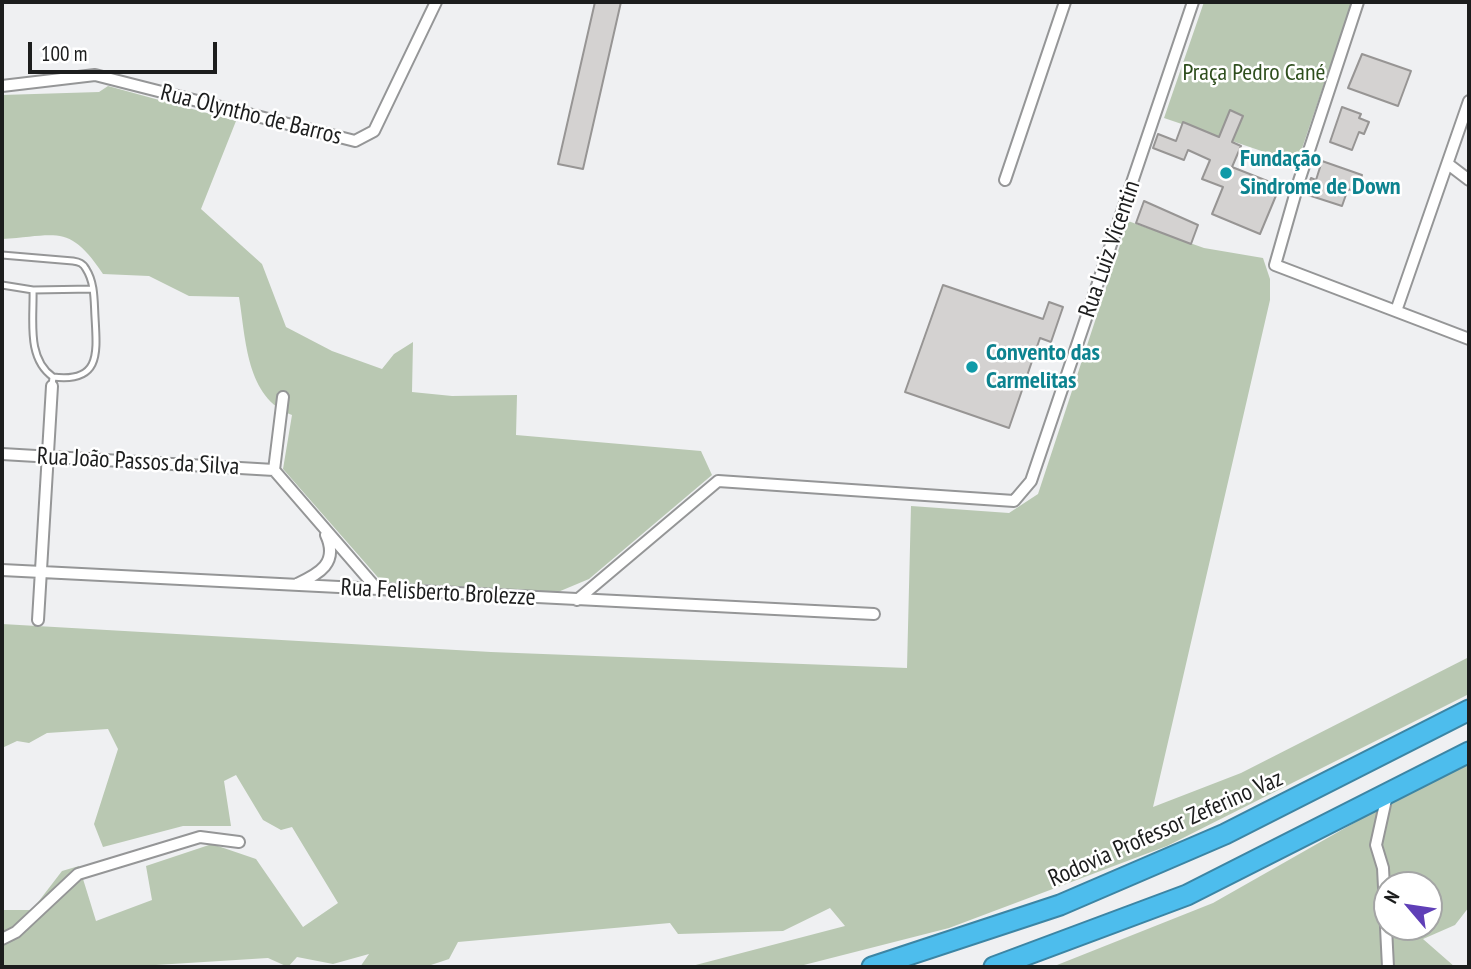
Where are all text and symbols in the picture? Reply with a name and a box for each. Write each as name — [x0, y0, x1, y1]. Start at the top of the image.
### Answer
scale bar — [32, 28, 220, 72]
text: 100 m — [41, 40, 87, 67]
park label: Praça Pedro Cané — [1183, 59, 1325, 87]
street label: Rua Olyntho de Barros — [158, 79, 344, 151]
place label: Fundação Sindrome de Down — [1240, 145, 1401, 201]
marker: Fundação Sindrome de Down — [1218, 165, 1234, 181]
street label: Rua Luiz Vicentin — [1073, 177, 1147, 321]
place label: Convento das Carmelitas — [986, 339, 1100, 395]
marker: Convento das Carmelitas — [964, 359, 980, 375]
street label: Rua João Passos da Silva — [36, 442, 240, 482]
street label: Rua Felisberto Brolezze — [340, 574, 536, 612]
street label: Rodovia Professor Zeferino Vaz — [1044, 764, 1288, 894]
north arrow — [1373, 871, 1443, 941]
text: N — [1378, 886, 1404, 907]

